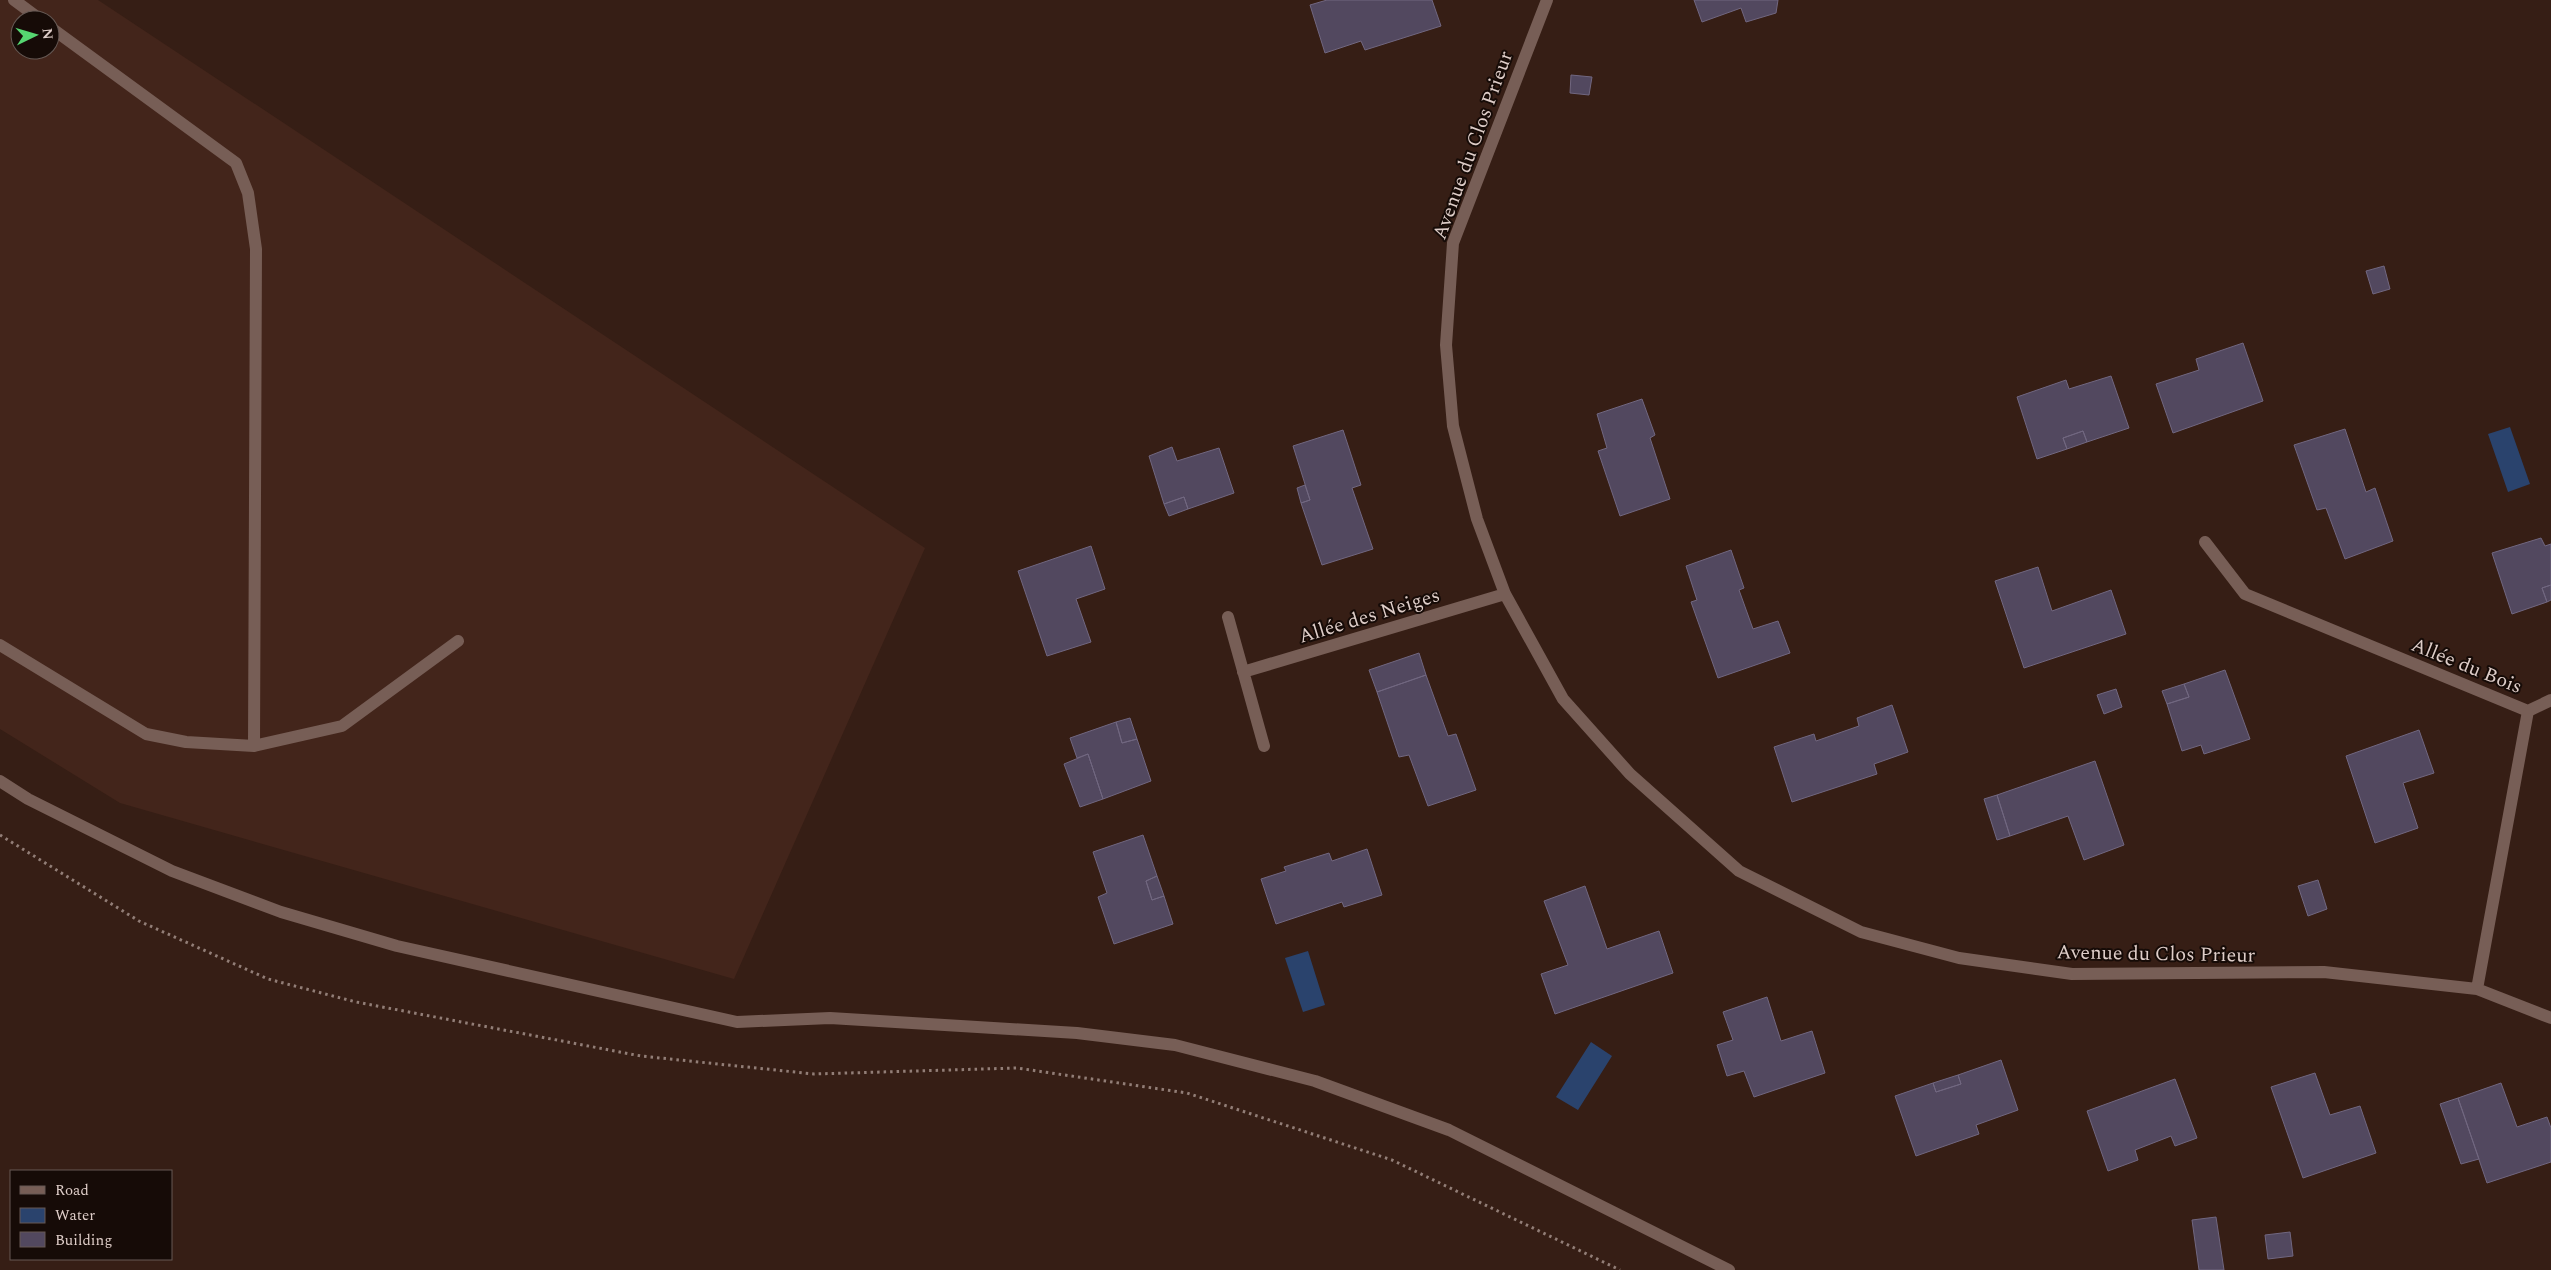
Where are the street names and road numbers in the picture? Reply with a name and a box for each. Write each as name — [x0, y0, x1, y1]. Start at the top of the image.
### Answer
street label: Avenue du Clos Prieur — [1425, 47, 1521, 244]
street label: Allée des Neiges — [1295, 580, 1444, 652]
street label: Allée du Bois — [2407, 630, 2527, 702]
street label: Avenue du Clos Prieur — [2056, 937, 2256, 971]

